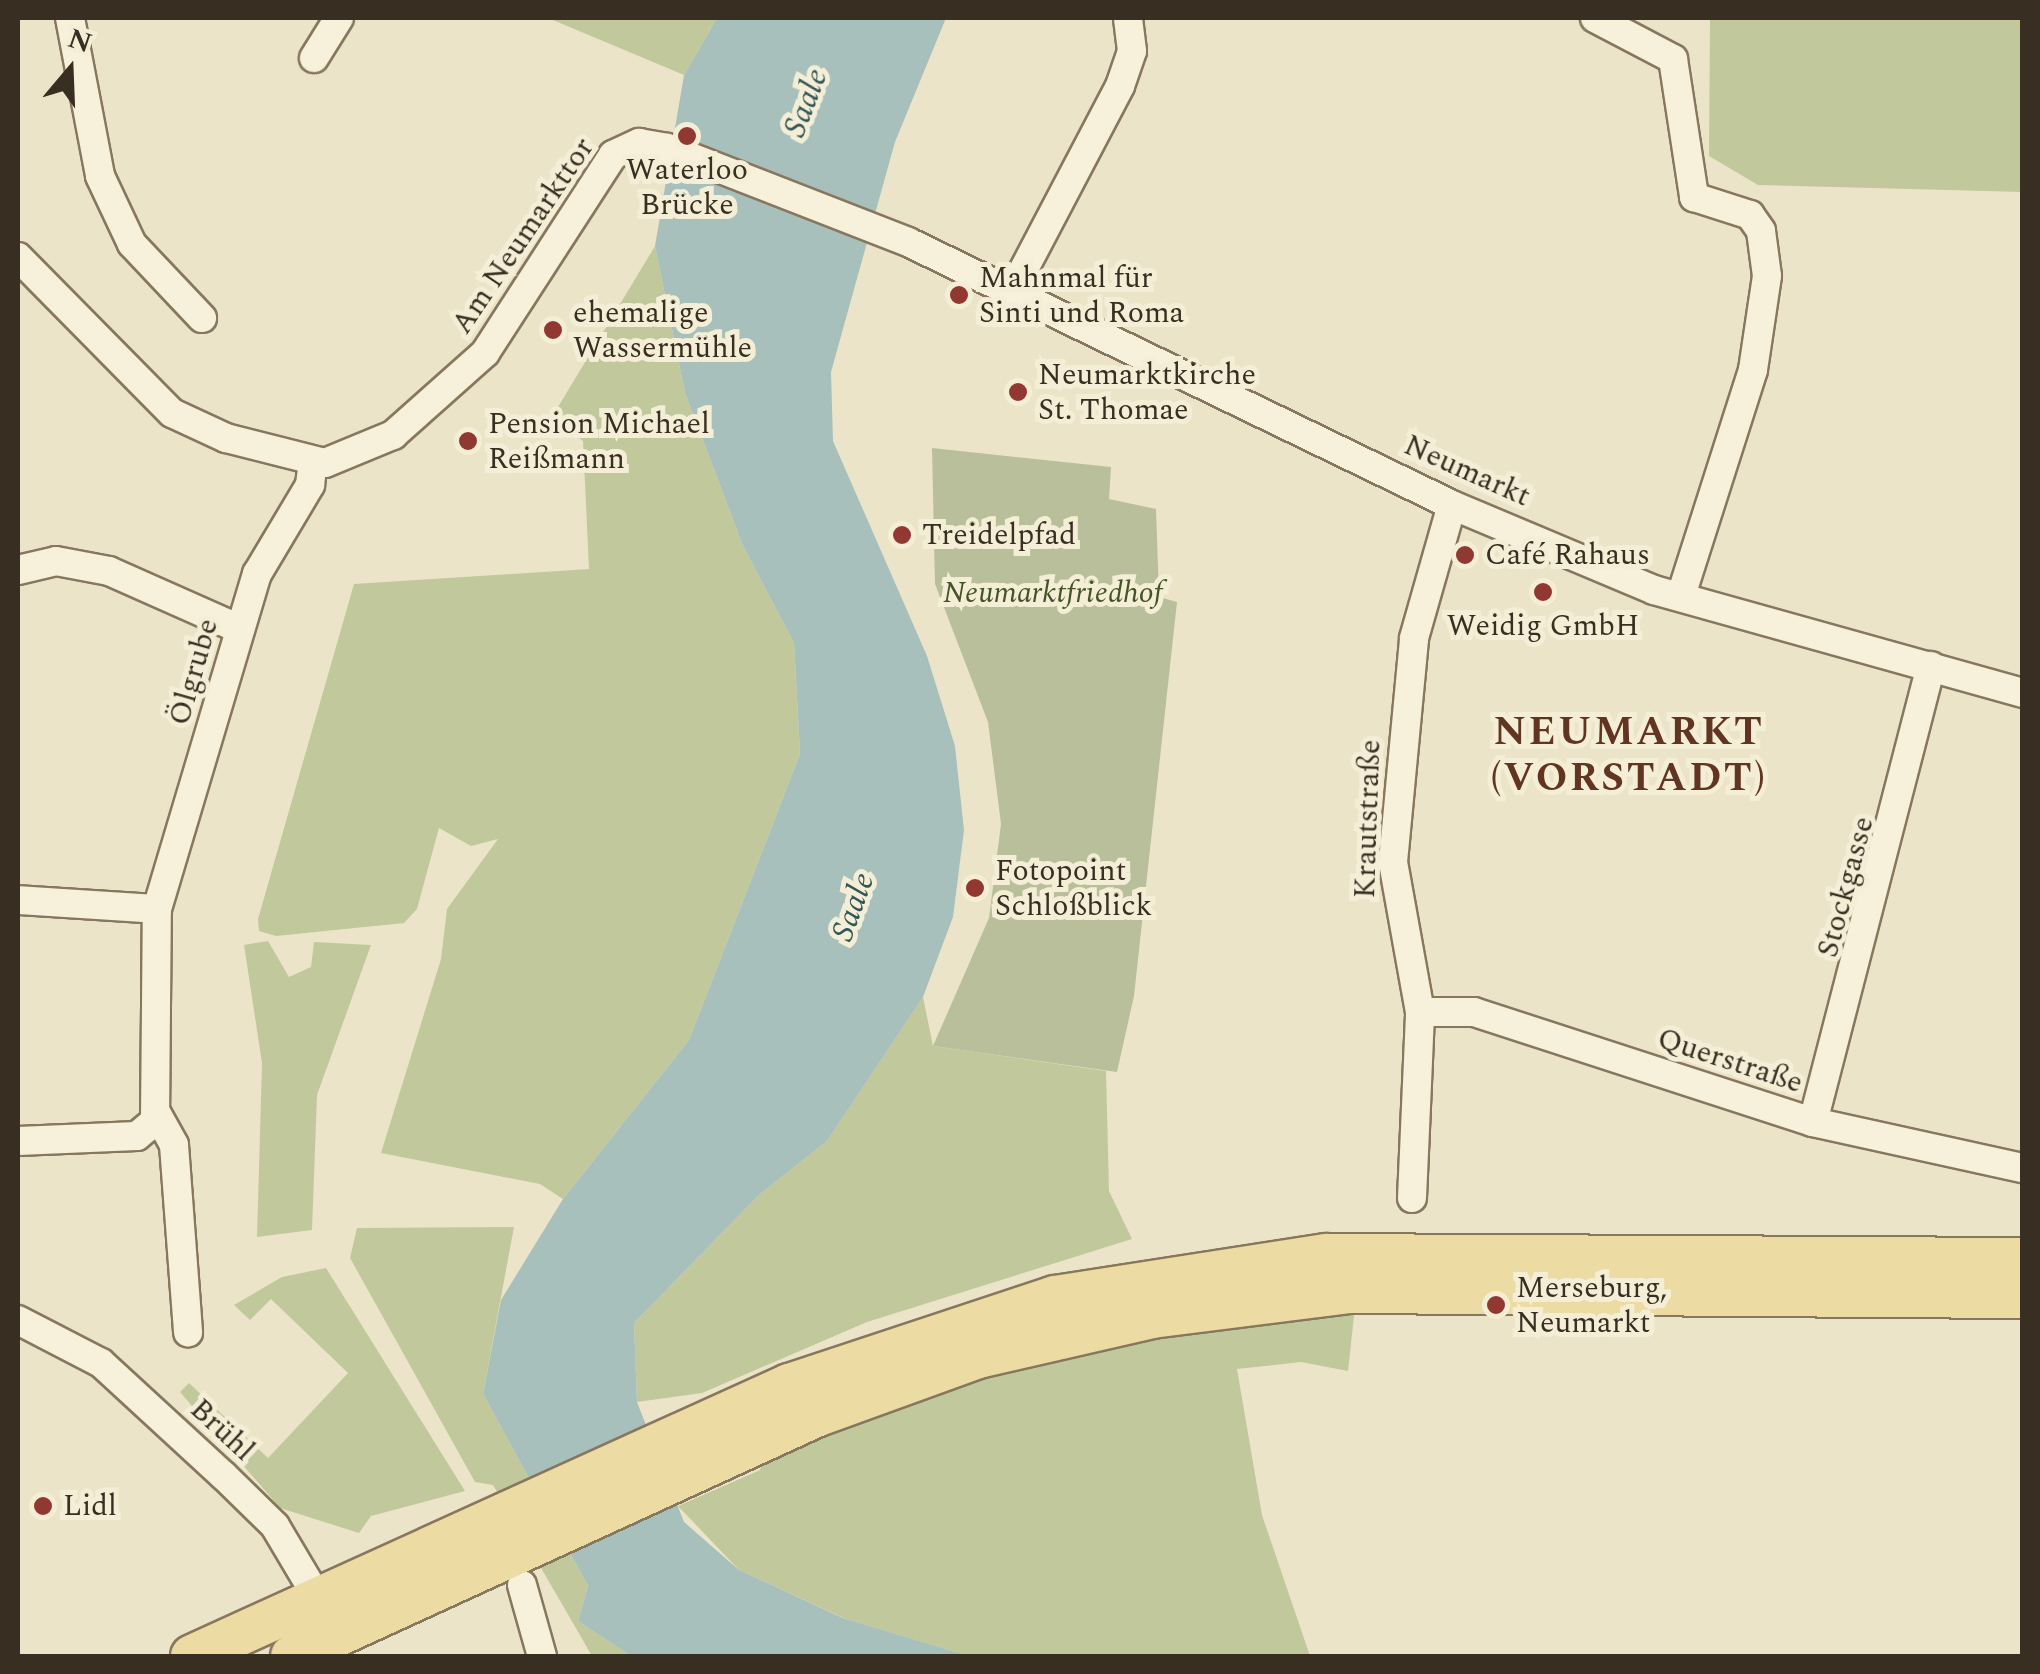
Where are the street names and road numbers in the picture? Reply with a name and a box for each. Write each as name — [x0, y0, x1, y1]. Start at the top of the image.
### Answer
street label: Am Neumarkttor — [444, 131, 602, 341]
street label: Neumarkt — [1398, 427, 1536, 515]
street label: Ölgrube — [162, 614, 226, 730]
street label: Krautstraße — [1347, 739, 1389, 899]
street label: Stockgasse — [1810, 813, 1882, 961]
street label: Querstraße — [1653, 1021, 1807, 1101]
street label: Brühl — [182, 1391, 262, 1469]

